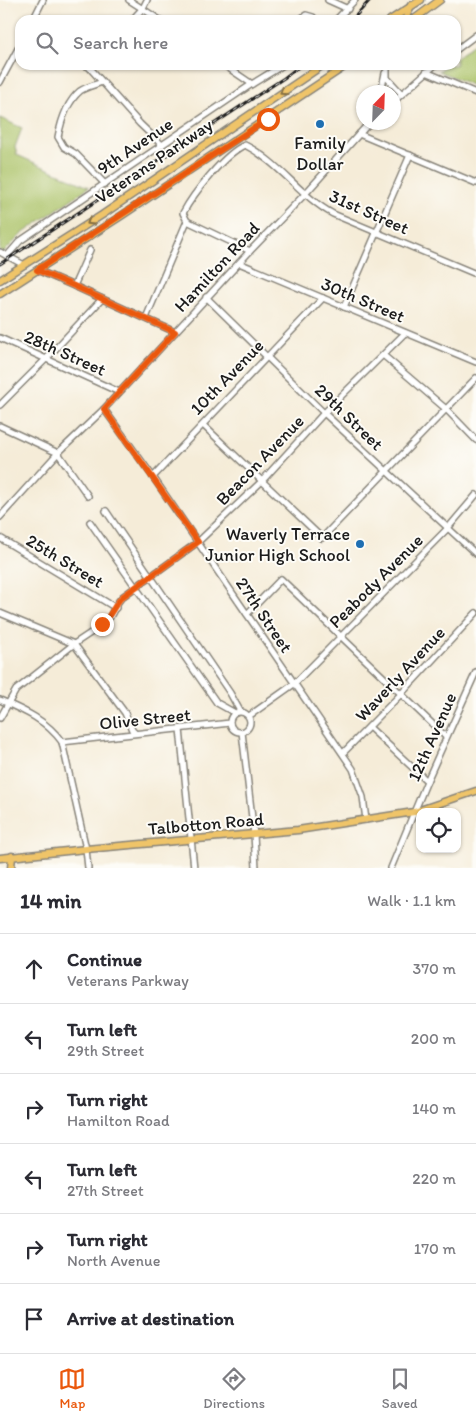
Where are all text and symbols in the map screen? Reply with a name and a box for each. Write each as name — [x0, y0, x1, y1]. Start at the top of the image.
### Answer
search box — [15, 15, 461, 70]
icon: search — [33, 29, 61, 57]
text: Search here — [73, 31, 168, 54]
north arrow — [356, 85, 401, 130]
one-way arrow — [279, 86, 288, 96]
route start — [257, 108, 280, 131]
street label: Veterans Parkway — [91, 113, 217, 208]
street label: 9th Avenue — [93, 113, 177, 179]
marker: Family Dollar — [314, 118, 326, 130]
place label: Family Dollar — [294, 132, 346, 175]
street label: 31st Street — [326, 185, 412, 239]
one-way arrow — [87, 216, 96, 226]
street label: Hamilton Road — [170, 217, 265, 317]
street label: 30th Street — [318, 273, 408, 328]
street label: 28th Street — [21, 325, 110, 381]
street label: 10th Avenue — [186, 335, 268, 419]
street label: 29th Street — [310, 379, 388, 455]
street label: Beacon Avenue — [211, 410, 309, 510]
place label: Waverly Terrace Junior High School — [205, 523, 350, 566]
street label: 25th Street — [22, 529, 108, 593]
street label: Peabody Avenue — [324, 529, 428, 633]
marker: Waverly Terrace Junior High School — [354, 538, 366, 550]
street label: 27th Street — [231, 573, 297, 657]
route end — [91, 613, 114, 636]
street label: Waverly Avenue — [350, 622, 450, 726]
street label: 12th Avenue — [403, 689, 461, 785]
street label: Olive Street — [98, 703, 192, 735]
street label: Talbotton Road — [147, 808, 265, 840]
map controls — [416, 808, 461, 853]
button: locate — [416, 808, 461, 853]
text: 14 min — [20, 888, 81, 913]
text: Walk · 1.1 km — [367, 891, 456, 910]
text: Continue — [67, 948, 142, 971]
icon: ahead — [20, 955, 48, 983]
text: 370 m — [412, 959, 456, 978]
text: Veterans Parkway — [67, 971, 189, 990]
text: Turn left — [67, 1018, 137, 1041]
icon: left — [20, 1025, 48, 1053]
text: 200 m — [411, 1029, 456, 1048]
text: 29th Street — [67, 1041, 144, 1060]
text: Turn right — [67, 1088, 148, 1111]
icon: right — [20, 1095, 48, 1123]
text: 140 m — [412, 1099, 456, 1118]
text: Hamilton Road — [67, 1111, 169, 1130]
text: Turn left — [67, 1158, 137, 1181]
icon: left — [20, 1165, 48, 1193]
text: 220 m — [412, 1169, 456, 1188]
text: 27th Street — [67, 1181, 144, 1200]
text: Turn right — [67, 1228, 148, 1251]
icon: right — [20, 1235, 48, 1263]
text: 170 m — [414, 1239, 456, 1258]
text: North Avenue — [67, 1251, 160, 1270]
icon: arrive — [20, 1305, 48, 1333]
text: Arrive at destination — [67, 1307, 234, 1330]
tab: Map — [58, 1365, 86, 1412]
tab: Directions — [203, 1365, 265, 1412]
tab: Saved — [382, 1365, 418, 1412]

